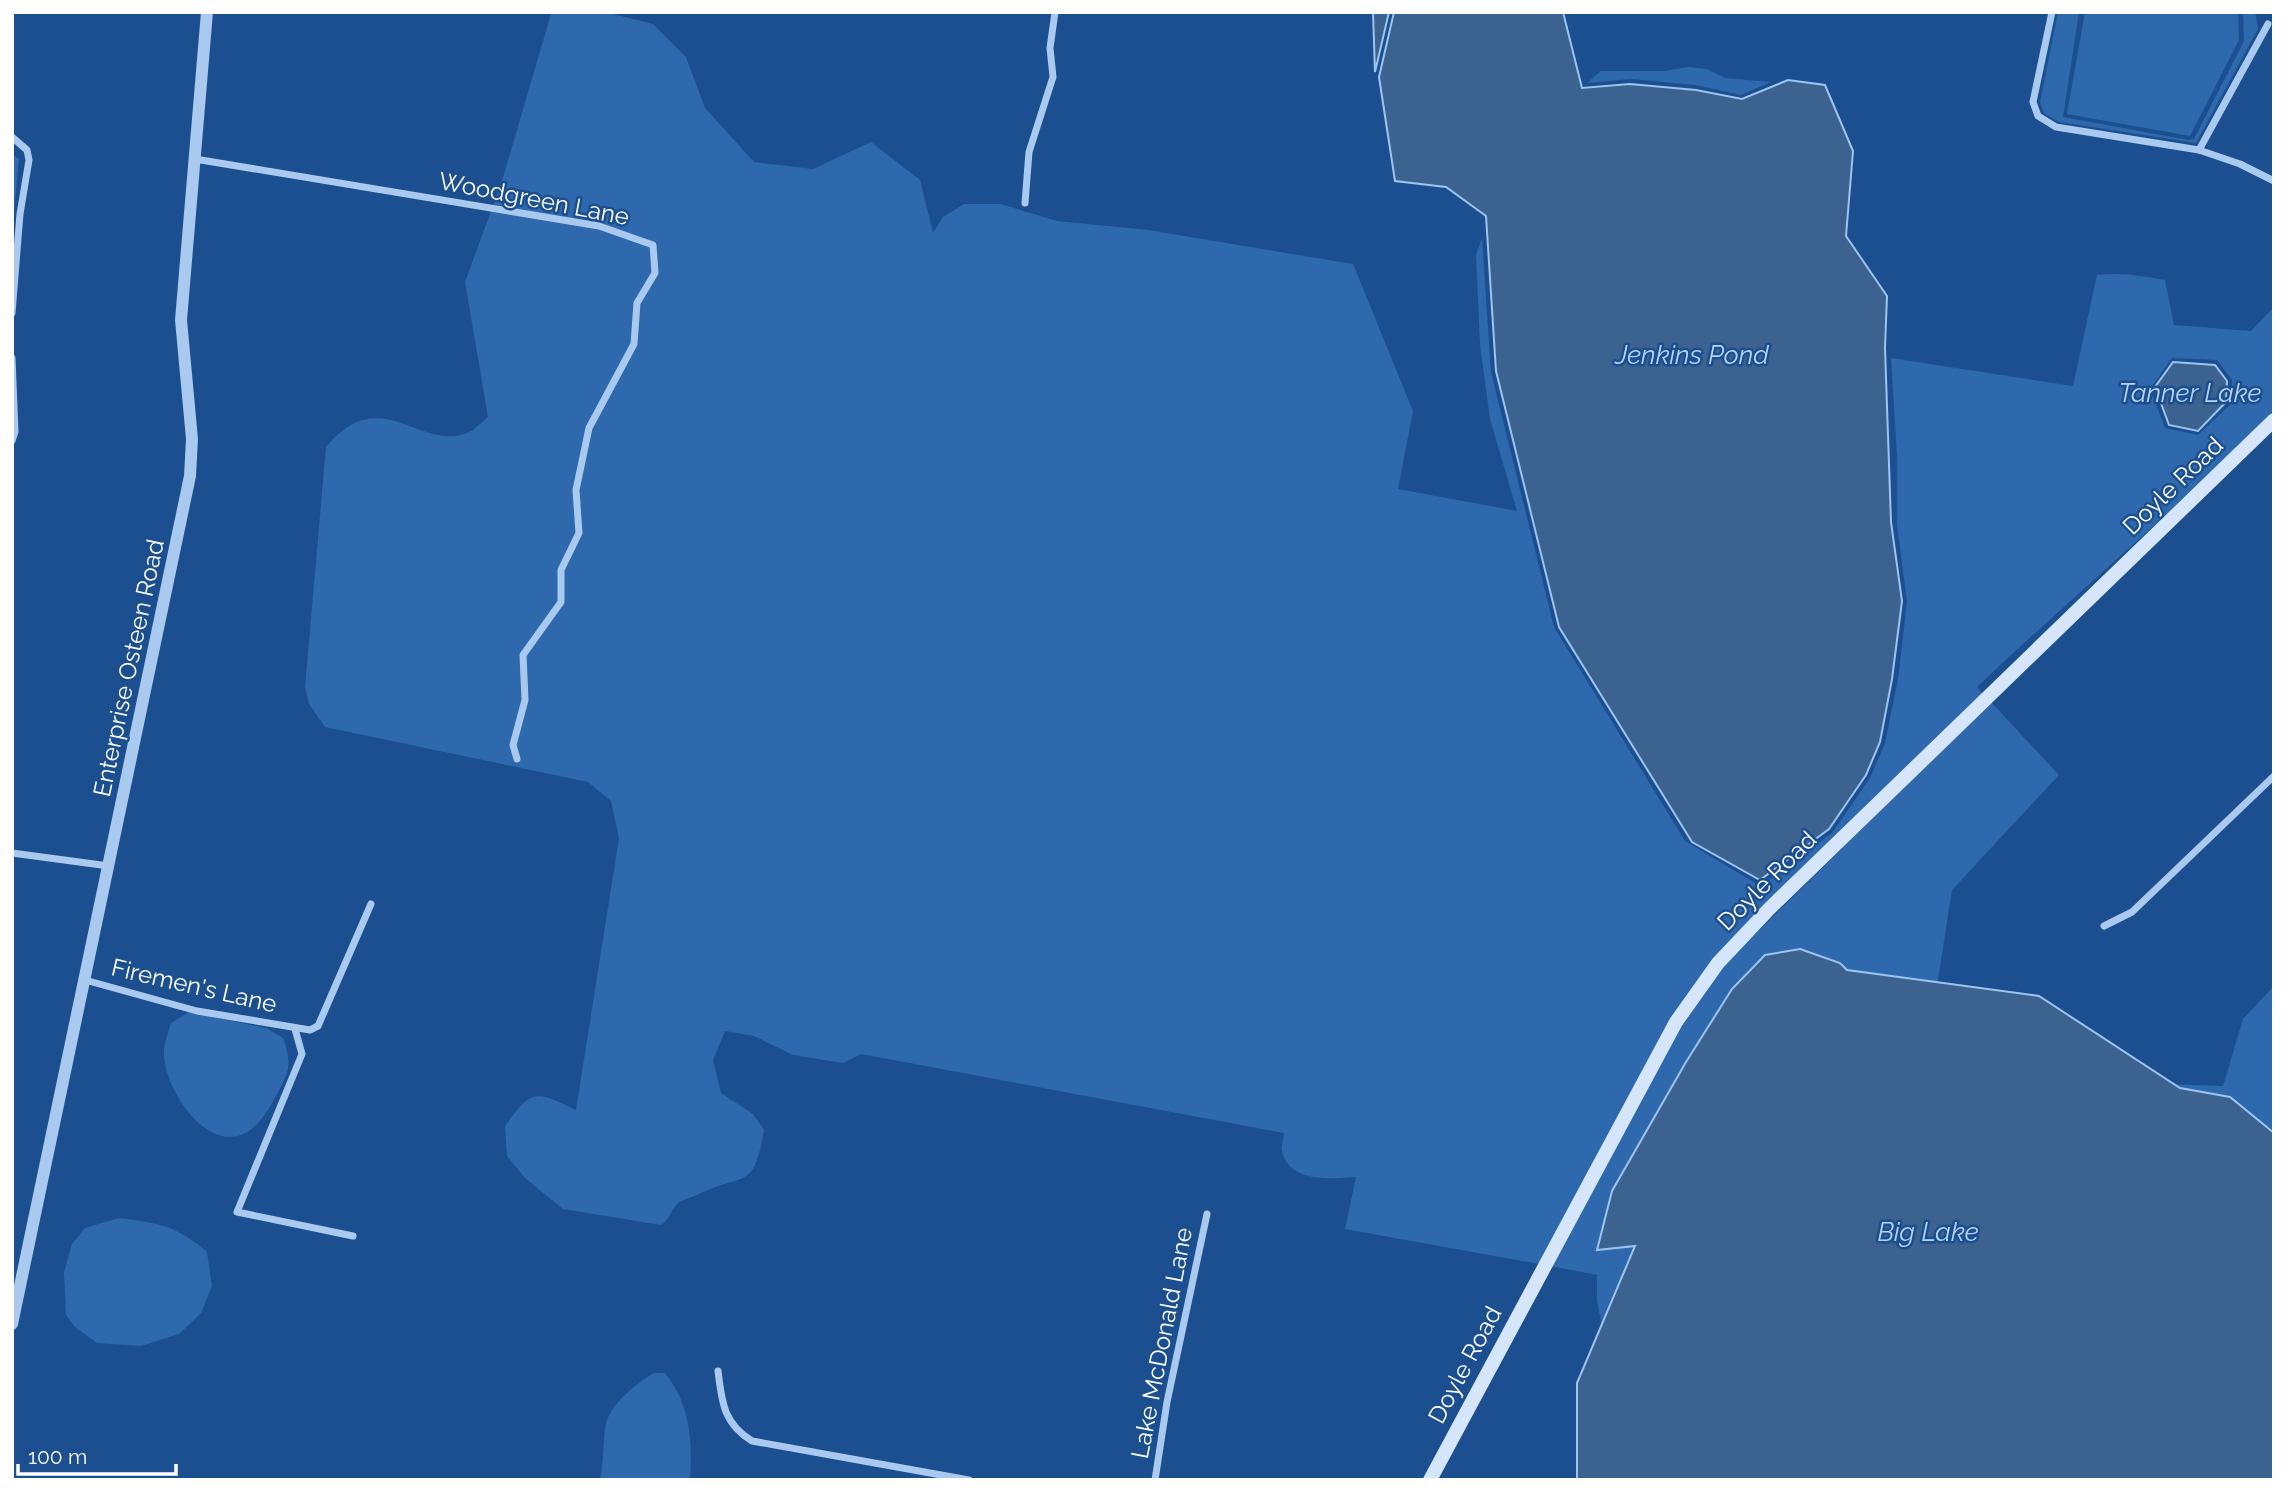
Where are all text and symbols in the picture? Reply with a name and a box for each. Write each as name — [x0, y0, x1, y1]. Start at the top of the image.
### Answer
street label: Woodgreen Lane — [436, 166, 632, 231]
water label: Jenkins Pond — [1614, 340, 1769, 370]
water label: Tanner Lake — [2118, 378, 2262, 408]
street label: Doyle Road — [2116, 431, 2229, 541]
street label: Enterprise Osteen Road — [87, 537, 170, 799]
street label: Doyle Road — [1711, 825, 1822, 936]
street label: Firemen's Lane — [109, 952, 280, 1019]
water label: Big Lake — [1877, 1217, 1979, 1247]
street label: Lake McDonald Lane — [1125, 1225, 1198, 1461]
street label: Doyle Road — [1422, 1301, 1507, 1428]
scale bar — [18, 1432, 175, 1476]
text: 100 m — [28, 1444, 87, 1469]

